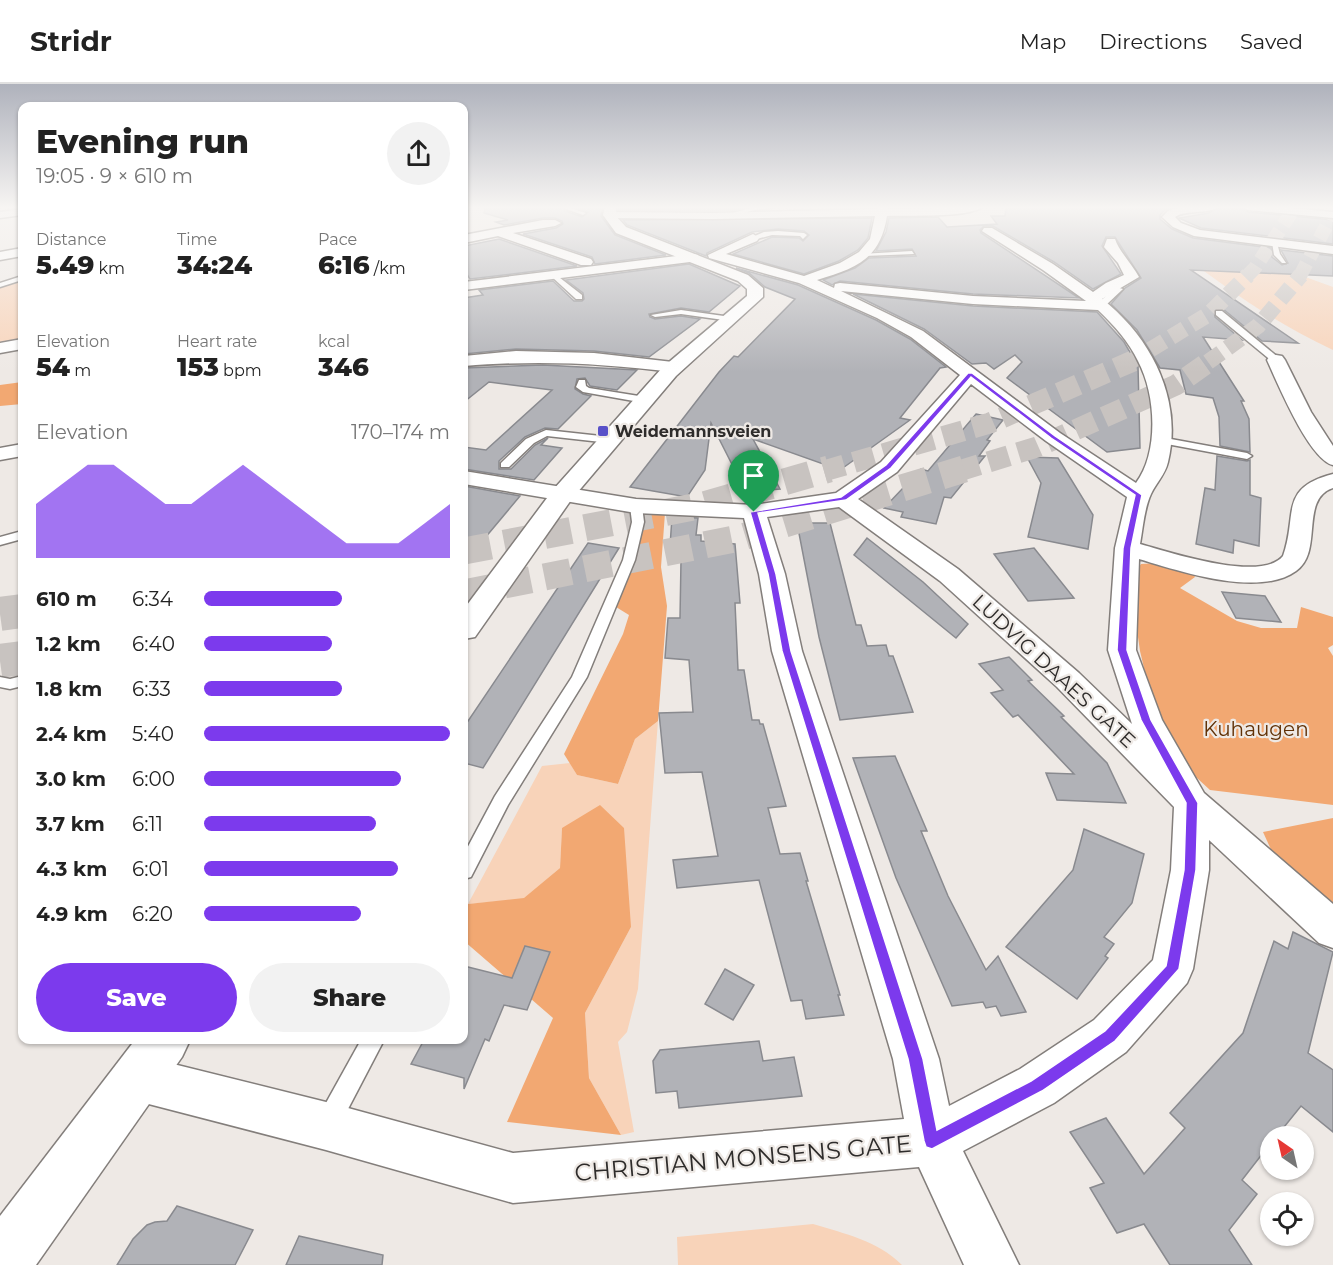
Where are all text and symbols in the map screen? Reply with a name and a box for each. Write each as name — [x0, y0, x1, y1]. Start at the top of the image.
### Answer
text: Stridr — [30, 24, 112, 58]
text: Map — [1020, 29, 1066, 54]
text: Directions — [1099, 29, 1207, 54]
text: Saved — [1240, 29, 1303, 54]
text: Evening run — [36, 121, 249, 161]
button: share — [387, 122, 450, 185]
text: 19:05 · 9 × 610 m — [36, 164, 193, 188]
text: Distance — [36, 230, 106, 249]
text: Time — [177, 230, 217, 249]
text: Pace — [318, 230, 357, 249]
text: 5.49 — [36, 249, 94, 281]
text: 34:24 — [177, 249, 252, 281]
text: 6:16 — [318, 249, 370, 281]
text: km — [94, 259, 125, 278]
text: /km — [370, 259, 406, 278]
text: Elevation — [36, 332, 110, 351]
text: Heart rate — [177, 332, 257, 351]
text: kcal — [318, 332, 350, 351]
text: 54 — [36, 351, 70, 383]
text: 153 — [177, 351, 219, 383]
text: 346 — [318, 351, 369, 383]
text: m — [70, 361, 91, 380]
text: bpm — [219, 361, 262, 380]
text: Elevation — [36, 420, 128, 444]
text: 170–174 m — [351, 420, 450, 444]
place label: Weidemannsveien — [615, 422, 771, 441]
marker: Weidemannsveien — [596, 424, 610, 438]
pin — [728, 450, 779, 512]
icon: arrive — [737, 459, 770, 492]
text: 610 m — [36, 587, 97, 611]
text: 6:34 — [132, 587, 173, 611]
street label: LUDVIG DAAES GATE — [968, 589, 1140, 753]
text: 1.2 km — [36, 632, 101, 656]
text: 6:40 — [132, 632, 175, 656]
text: 1.8 km — [36, 677, 102, 701]
text: 6:33 — [132, 677, 171, 701]
park label: Kuhaugen — [1203, 717, 1309, 741]
text: 2.4 km — [36, 722, 107, 746]
text: 5:40 — [132, 722, 174, 746]
text: 3.0 km — [36, 767, 106, 791]
text: 6:00 — [132, 767, 175, 791]
text: 3.7 km — [36, 812, 105, 836]
text: 6:11 — [132, 812, 163, 836]
text: 4.3 km — [36, 857, 107, 881]
text: 6:01 — [132, 857, 169, 881]
text: 4.9 km — [36, 902, 108, 926]
text: 6:20 — [132, 902, 173, 926]
button: Save — [36, 963, 237, 1032]
button: Share — [249, 963, 450, 1032]
north arrow — [1260, 1126, 1314, 1180]
map controls — [1260, 1126, 1314, 1246]
street label: CHRISTIAN MONSENS GATE — [573, 1129, 913, 1187]
button: locate — [1260, 1192, 1314, 1246]

